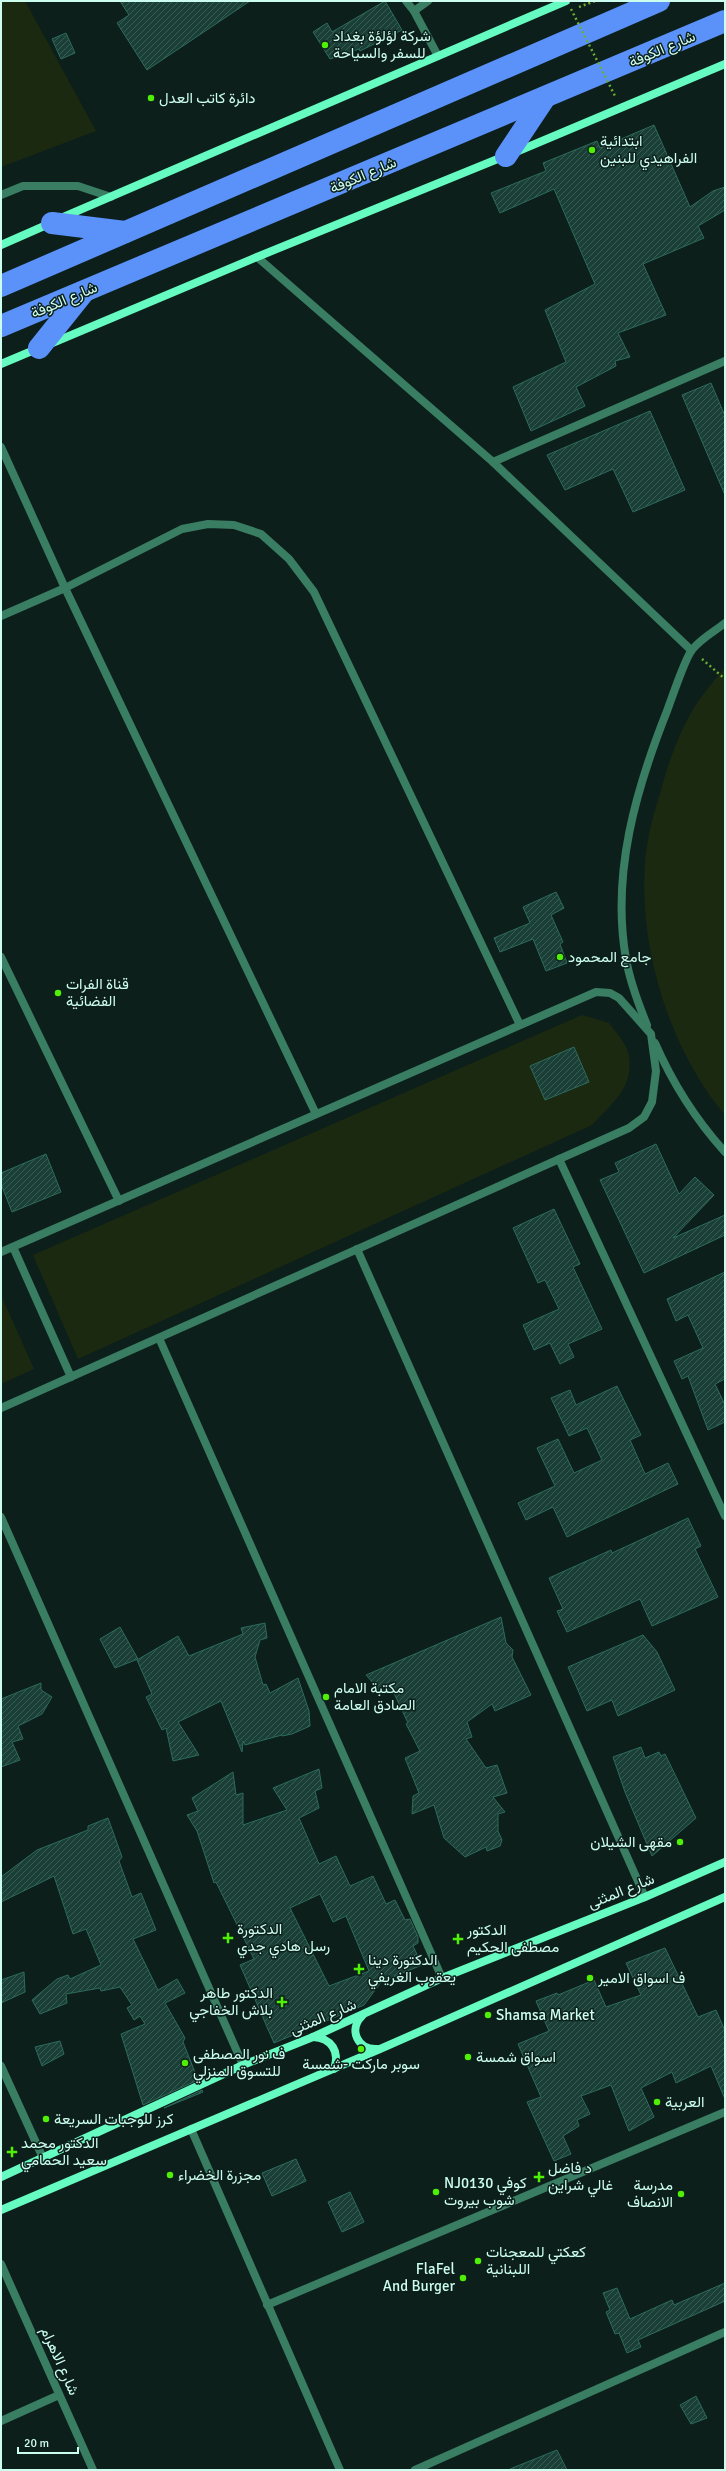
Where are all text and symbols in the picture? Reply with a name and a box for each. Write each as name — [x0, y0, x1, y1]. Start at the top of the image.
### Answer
place label: شركة لؤلؤة بغداد للسفر والسياحة — [333, 27, 431, 62]
street label: شارع الكوفة — [626, 27, 699, 73]
marker: شركة لؤلؤة بغداد للسفر والسياحة — [320, 40, 330, 50]
place label: دائرة كاتب العدل — [159, 89, 256, 107]
marker: دائرة كاتب العدل — [146, 93, 156, 103]
place label: ابتدائية الفراهيدي للبنين — [600, 132, 697, 171]
marker: ابتدائية الفراهيدي للبنين — [587, 145, 597, 155]
street label: شارع الكوفة — [327, 153, 400, 199]
street label: شارع الكوفة — [28, 278, 101, 324]
place label: جامع المحمود — [568, 948, 651, 968]
marker: جامع المحمود — [555, 952, 565, 962]
place label: قناة الفرات الفضائية — [66, 975, 129, 1010]
marker: قناة الفرات الفضائية — [53, 988, 63, 998]
place label: مكتبة الامام الصادق العامة — [334, 1679, 416, 1714]
marker: مكتبة الامام الصادق العامة — [321, 1692, 331, 1702]
place label: مقهى الشيلان — [590, 1833, 672, 1852]
marker: مقهى الشيلان — [675, 1837, 685, 1847]
street label: شارع المثنى — [585, 1869, 658, 1914]
place label: الدكتورة رسل هادي جدي — [237, 1920, 330, 1959]
place label: الدكتور مصطفى الحكيم — [466, 1921, 559, 1957]
marker: الدكتورة رسل هادي جدي — [222, 1932, 234, 1944]
marker: الدكتور مصطفى الحكيم — [452, 1933, 464, 1945]
place label: الدكتورة دينا يعقوب الغريفي — [368, 1951, 456, 1990]
marker: الدكتورة دينا يعقوب الغريفي — [353, 1963, 365, 1975]
place label: ف اسواق الامير — [597, 1969, 685, 1987]
marker: ف اسواق الامير — [585, 1973, 595, 1983]
place label: الدكتور طاهر بلاش الخفاجي — [189, 1984, 273, 2023]
street label: شارع المثنى — [287, 1995, 360, 2041]
marker: الدكتور طاهر بلاش الخفاجي — [276, 1996, 288, 2008]
place label: Shamsa Market — [496, 2006, 595, 2024]
marker: Shamsa Market — [483, 2010, 493, 2020]
marker: سوبر ماركت -شمسة — [356, 2044, 366, 2054]
place label: ف نور المصطفى للتسوق المنزلي — [193, 2045, 285, 2084]
place label: اسواق شمسة — [476, 2048, 556, 2066]
marker: اسواق شمسة — [463, 2052, 473, 2062]
place label: سوبر ماركت -شمسة — [302, 2055, 420, 2073]
marker: ف نور المصطفى للتسوق المنزلي — [180, 2058, 190, 2068]
place label: العربية — [665, 2093, 704, 2111]
marker: العربية — [652, 2097, 662, 2107]
place label: كرز للوجبات السريعة — [54, 2110, 174, 2128]
marker: كرز للوجبات السريعة — [41, 2114, 51, 2124]
place label: الدكتور محمد سعيد الحمامي — [21, 2134, 107, 2173]
marker: الدكتور محمد سعيد الحمامي — [6, 2146, 18, 2158]
place label: د فاضل غالي شراين — [548, 2159, 613, 2198]
place label: مجزرة الخضراء — [178, 2166, 261, 2184]
marker: مجزرة الخضراء — [165, 2170, 175, 2180]
marker: د فاضل غالي شراين — [533, 2171, 545, 2183]
place label: NJ0130 كوفي شوب بيروت — [444, 2174, 527, 2209]
place label: مدرسة الانصاف — [627, 2176, 673, 2211]
marker: NJ0130 كوفي شوب بيروت — [431, 2187, 441, 2197]
marker: مدرسة الانصاف — [676, 2189, 686, 2199]
place label: كعكتي للمعجنات اللبنانية — [486, 2243, 586, 2278]
marker: كعكتي للمعجنات اللبنانية — [473, 2256, 483, 2266]
place label: FlaFel And Burger — [383, 2260, 455, 2295]
marker: FlaFel And Burger — [458, 2273, 468, 2283]
street label: شارع الاهرام — [35, 2324, 83, 2399]
scale bar — [18, 2429, 78, 2455]
text: 20 m — [24, 2436, 49, 2451]

